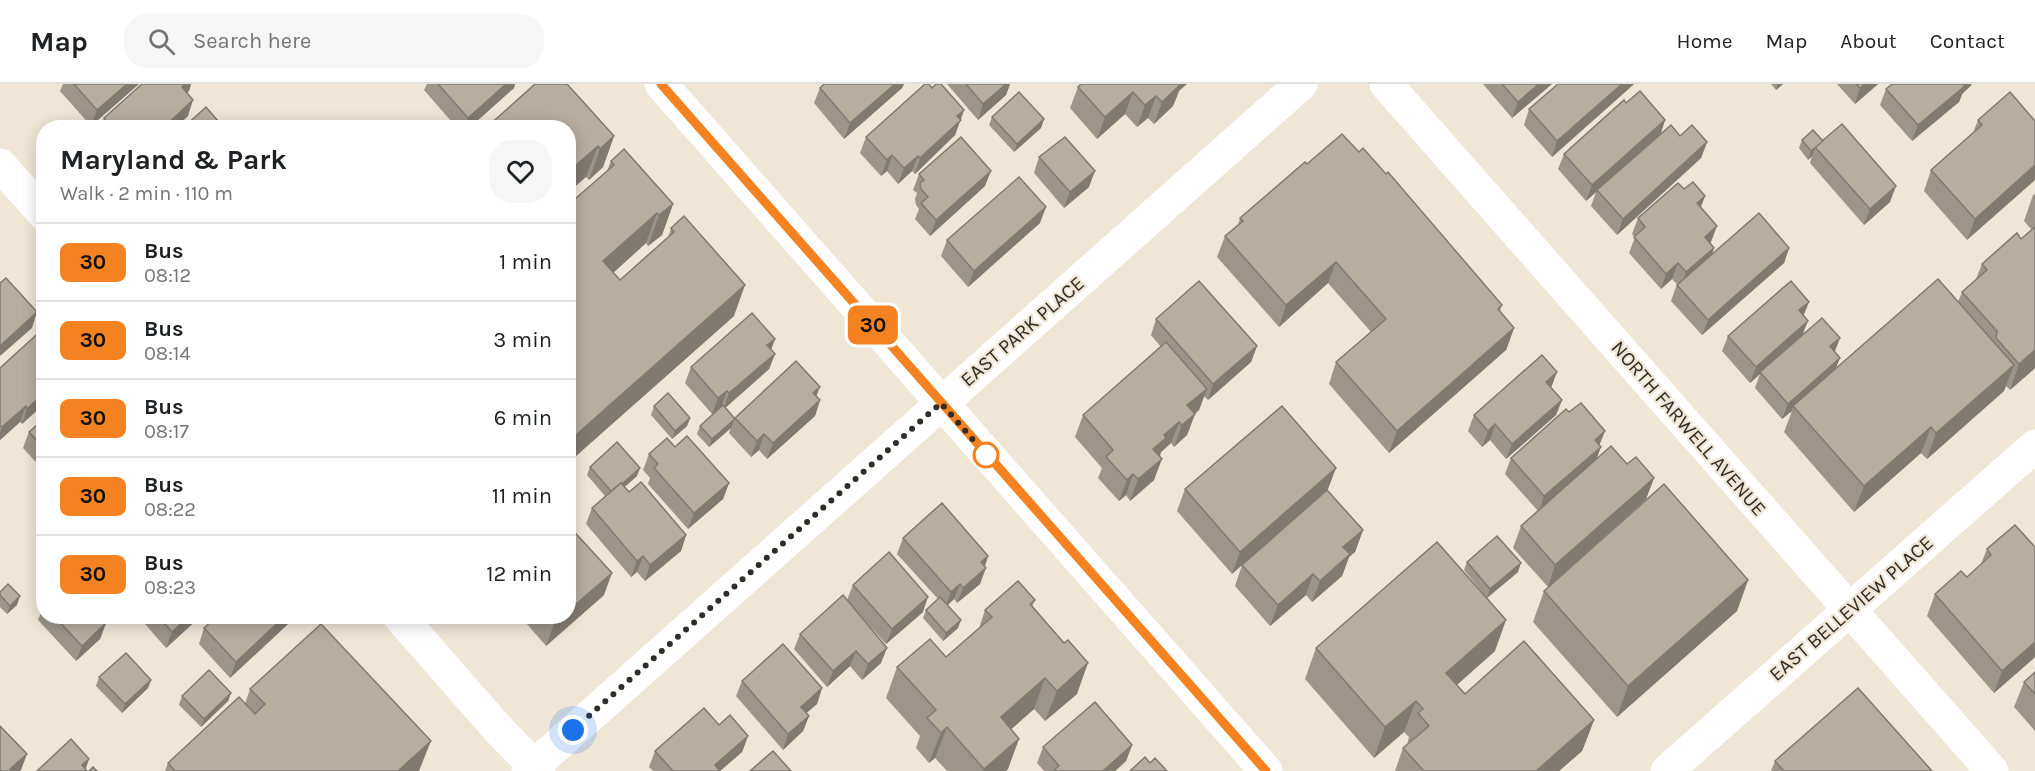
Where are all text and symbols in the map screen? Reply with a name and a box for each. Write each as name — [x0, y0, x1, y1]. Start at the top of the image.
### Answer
search box — [124, 14, 544, 68]
text: Map — [30, 25, 88, 58]
icon: search — [145, 25, 178, 58]
text: Search here — [193, 28, 311, 54]
text: Home — [1677, 29, 1733, 53]
text: Map — [1766, 29, 1807, 53]
text: About — [1840, 29, 1897, 53]
text: Contact — [1930, 29, 2005, 53]
button: heart — [489, 140, 552, 203]
text: Maryland & Park — [60, 143, 287, 176]
text: Walk · 2 min · 110 m — [60, 182, 233, 205]
text: Bus — [144, 238, 184, 264]
text: 1 min — [499, 249, 552, 275]
text: 30 — [80, 250, 106, 274]
text: 08:12 — [144, 264, 191, 287]
street label: EAST PARK PLACE — [956, 272, 1089, 391]
line badge: 30 — [846, 306, 900, 344]
text: 30 — [860, 313, 886, 337]
text: Bus — [144, 316, 184, 342]
text: 3 min — [493, 327, 552, 353]
text: 30 — [80, 328, 106, 352]
street label: NORTH FARWELL AVENUE — [1606, 336, 1771, 520]
text: 08:14 — [144, 342, 191, 365]
text: Bus — [144, 394, 184, 420]
text: 6 min — [494, 405, 552, 431]
text: 30 — [80, 406, 106, 430]
text: 08:17 — [144, 420, 189, 443]
unlabelled marker — [973, 442, 999, 468]
text: Bus — [144, 472, 184, 498]
text: 11 min — [492, 483, 552, 509]
text: 30 — [80, 484, 106, 508]
text: 08:22 — [144, 498, 196, 521]
street label: EAST BELLEVIEW PLACE — [1765, 531, 1938, 686]
text: Bus — [144, 550, 184, 576]
text: 12 min — [486, 561, 552, 587]
text: 30 — [80, 562, 106, 586]
text: 08:23 — [144, 576, 196, 599]
your location — [558, 715, 588, 745]

